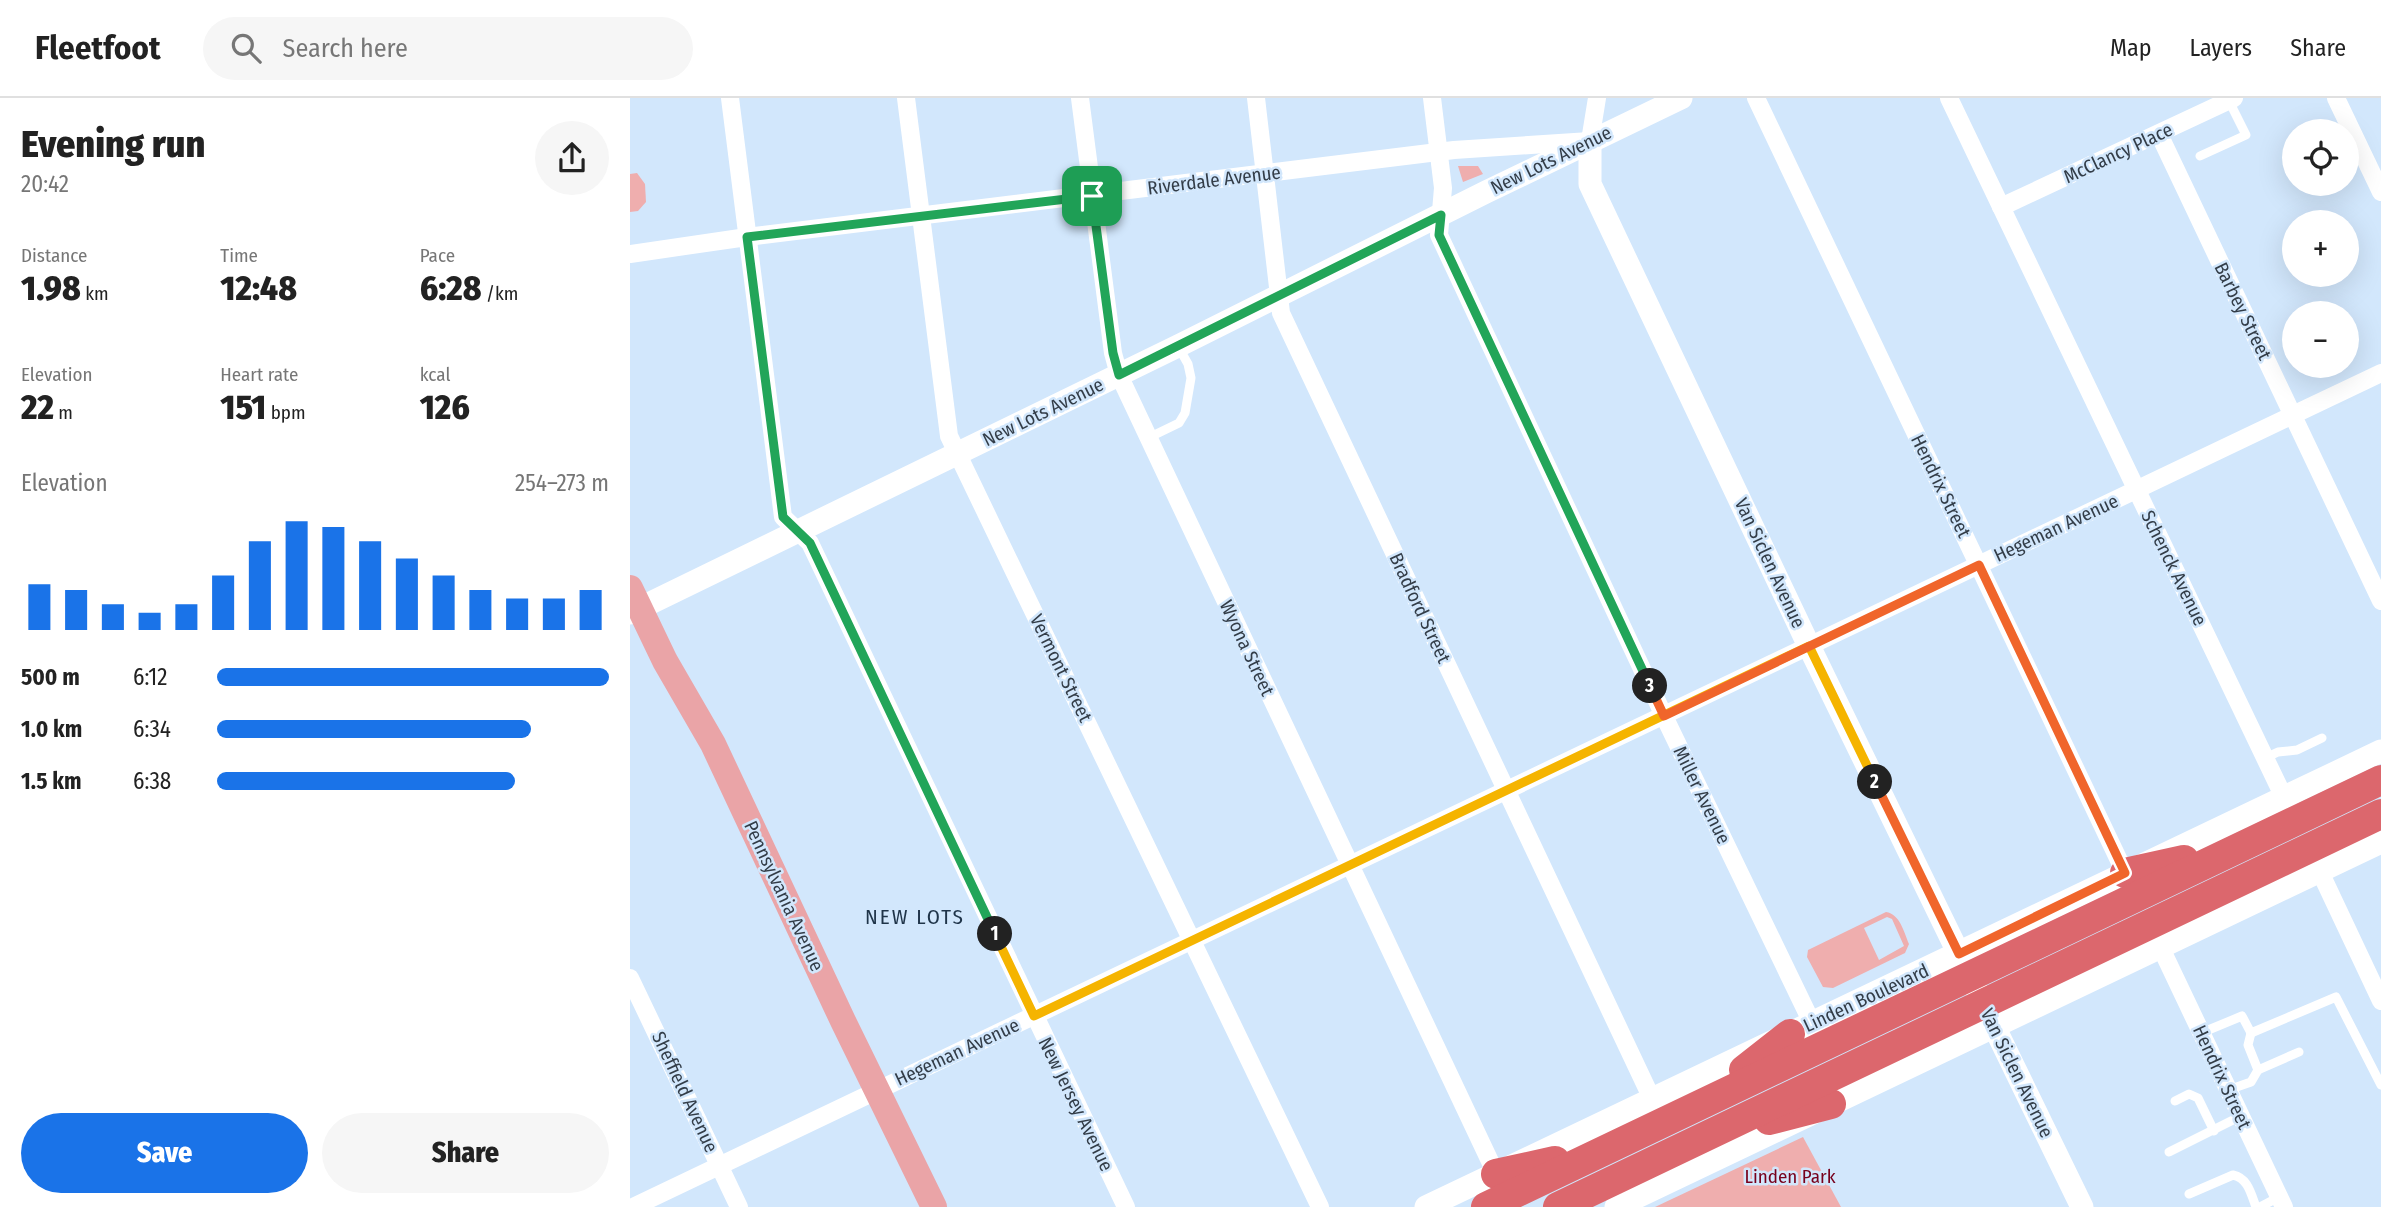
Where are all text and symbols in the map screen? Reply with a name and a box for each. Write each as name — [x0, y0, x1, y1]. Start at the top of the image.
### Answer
search box — [203, 17, 693, 80]
text: Fleetfoot — [35, 28, 161, 68]
icon: search — [227, 29, 265, 67]
text: Search here — [283, 33, 408, 64]
text: Map — [2110, 34, 2152, 62]
text: Layers — [2190, 34, 2252, 62]
text: Share — [2290, 34, 2346, 62]
street label: McClancy Place — [2060, 118, 2176, 188]
map controls — [2282, 119, 2359, 378]
button: locate — [2282, 119, 2359, 196]
text: Evening run — [21, 121, 205, 167]
button: share — [535, 121, 609, 195]
street label: New Lots Avenue — [1487, 121, 1615, 199]
street label: Riverdale Avenue — [1146, 160, 1282, 200]
pin — [1062, 166, 1122, 226]
text: 20:42 — [21, 170, 69, 198]
icon: arrive — [1073, 177, 1111, 215]
button: + — [2282, 210, 2359, 287]
text: Distance — [21, 244, 88, 267]
text: Time — [220, 244, 258, 267]
text: Pace — [420, 244, 455, 267]
street label: Barbey Street — [2210, 259, 2277, 364]
text: 1.98 — [21, 267, 81, 309]
text: 12:48 — [220, 267, 297, 309]
text: 6:28 — [420, 267, 482, 309]
text: km — [81, 282, 109, 305]
text: /km — [482, 282, 518, 305]
button: − — [2282, 301, 2359, 378]
text: Elevation — [21, 363, 93, 386]
text: Heart rate — [220, 363, 298, 386]
text: kcal — [420, 363, 450, 386]
street label: New Lots Avenue — [979, 373, 1107, 451]
text: 22 — [21, 386, 54, 428]
text: 151 — [220, 386, 266, 428]
text: 126 — [420, 386, 470, 428]
text: m — [54, 401, 73, 424]
text: bpm — [266, 401, 306, 424]
street label: Hendrix Street — [1906, 431, 1976, 542]
text: Elevation — [21, 469, 108, 497]
text: 254–273 m — [515, 469, 609, 497]
street label: Hegeman Avenue — [1990, 489, 2122, 567]
street label: Van Siclen Avenue — [1730, 494, 1810, 632]
street label: Schenck Avenue — [2136, 507, 2212, 629]
street label: Bradford Street — [1384, 549, 1456, 667]
street label: Wyona Street — [1215, 596, 1280, 700]
street label: Vermont Street — [1025, 610, 1097, 726]
text: 500 m — [21, 663, 80, 691]
text: 6:12 — [133, 663, 167, 691]
pin: 3 — [1632, 668, 1668, 704]
text: 3 — [1645, 674, 1654, 697]
text: 1.0 km — [21, 715, 82, 743]
text: 6:34 — [133, 715, 171, 743]
street label: Miller Avenue — [1668, 742, 1736, 848]
pin: 2 — [1858, 764, 1892, 800]
text: 1.5 km — [21, 767, 82, 795]
text: 6:38 — [133, 767, 171, 795]
text: 2 — [1870, 770, 1879, 793]
street label: Pennsylvania Avenue — [739, 817, 829, 975]
district label: NEW LOTS — [865, 904, 965, 930]
pin: 1 — [978, 916, 1012, 952]
text: 1 — [990, 922, 999, 945]
street label: Linden Boulevard — [1800, 959, 1932, 1037]
street label: Van Siclen Avenue — [1976, 1005, 2058, 1141]
street label: Hegeman Avenue — [891, 1013, 1023, 1091]
street label: Hendrix Street — [2188, 1021, 2256, 1133]
street label: Sheffield Avenue — [647, 1028, 723, 1156]
street label: New Jersey Avenue — [1034, 1033, 1118, 1175]
button: Save — [21, 1113, 308, 1193]
button: Share — [322, 1113, 609, 1193]
park label: Linden Park — [1744, 1165, 1836, 1188]

